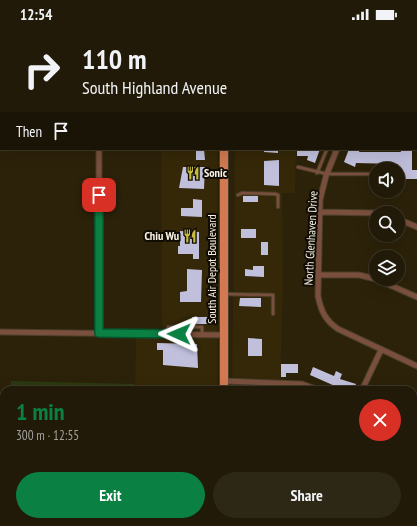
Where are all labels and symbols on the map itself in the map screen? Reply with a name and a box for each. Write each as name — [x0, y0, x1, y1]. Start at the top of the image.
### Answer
restaurant icon: Sonic — [185, 165, 201, 181]
place label: Sonic — [204, 165, 228, 180]
pin — [82, 178, 116, 212]
street label: North Glenhaven Drive — [301, 190, 320, 286]
street label: South Air Depot Boulevard — [204, 214, 219, 324]
place label: Chiu Wu — [144, 228, 179, 243]
restaurant icon: Chiu Wu — [182, 228, 198, 244]
position arrow — [158, 313, 200, 355]

